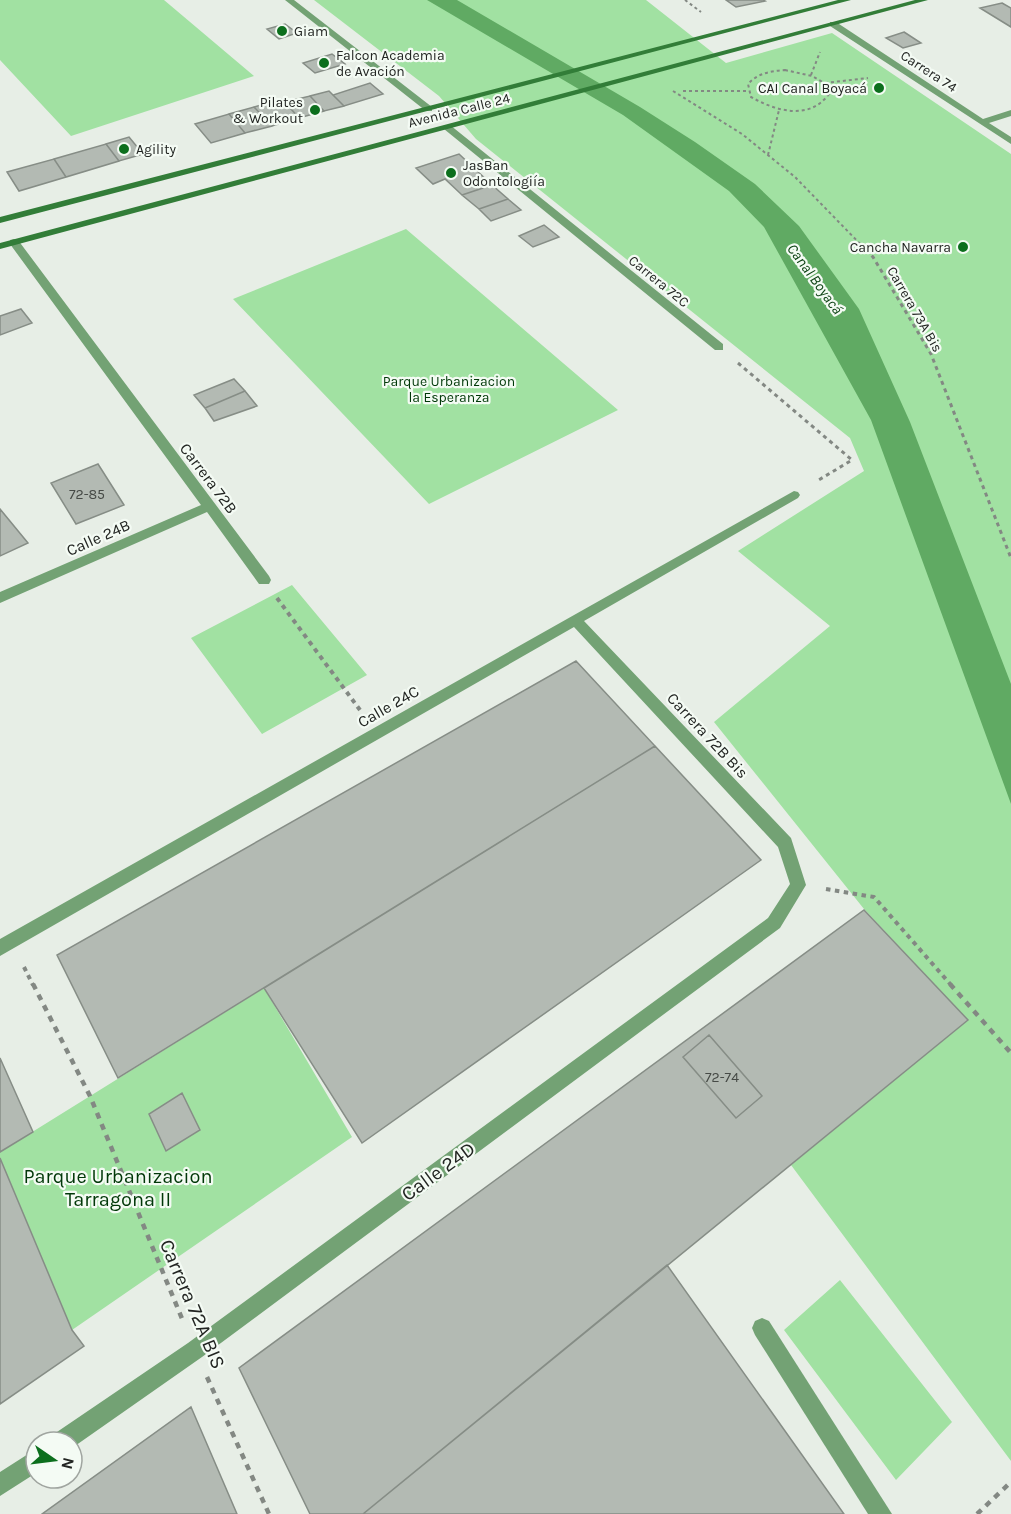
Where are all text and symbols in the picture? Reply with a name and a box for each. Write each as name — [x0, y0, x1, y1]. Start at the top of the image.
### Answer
place label: Giam — [294, 23, 328, 40]
marker: Giam — [275, 24, 289, 38]
place label: Falcon Academia de Avación — [336, 47, 445, 80]
street label: Carrera 74 — [897, 47, 960, 96]
marker: Falcon Academia de Avación — [317, 56, 331, 70]
place label: CAI Canal Boyacá — [758, 80, 867, 97]
marker: CAI Canal Boyacá — [872, 81, 886, 95]
street label: Avenida Calle 24 — [406, 90, 512, 131]
place label: Pilates & Workout — [233, 94, 303, 127]
marker: Pilates & Workout — [308, 103, 322, 117]
place label: Agility — [136, 141, 176, 158]
marker: Agility — [117, 142, 131, 156]
place label: JasBan Odontologiía — [463, 157, 545, 190]
marker: JasBan Odontologiía — [444, 166, 458, 180]
place label: Cancha Navarra — [850, 239, 951, 256]
water label: Canal Boyacá — [783, 240, 847, 318]
marker: Cancha Navarra — [956, 240, 970, 254]
street label: Carrera 72C — [625, 252, 692, 311]
street label: Carrera 73A Bis — [883, 263, 946, 355]
park label: Parque Urbanizacion la Esperanza — [383, 373, 515, 406]
street label: Carrera 72B — [176, 439, 241, 517]
house number: 72-85 — [69, 486, 105, 503]
street label: Calle 24B — [63, 515, 133, 560]
street label: Calle 24C — [354, 681, 422, 732]
street label: Carrera 72B Bis — [663, 688, 752, 782]
house number: 72-74 — [705, 1069, 739, 1086]
street label: Calle 24D — [397, 1137, 480, 1206]
park label: Parque Urbanizacion Tarragona II — [23, 1165, 213, 1211]
street label: Carrera 72A BIS — [155, 1236, 230, 1372]
north arrow — [24, 1430, 84, 1490]
text: N — [57, 1456, 79, 1471]

